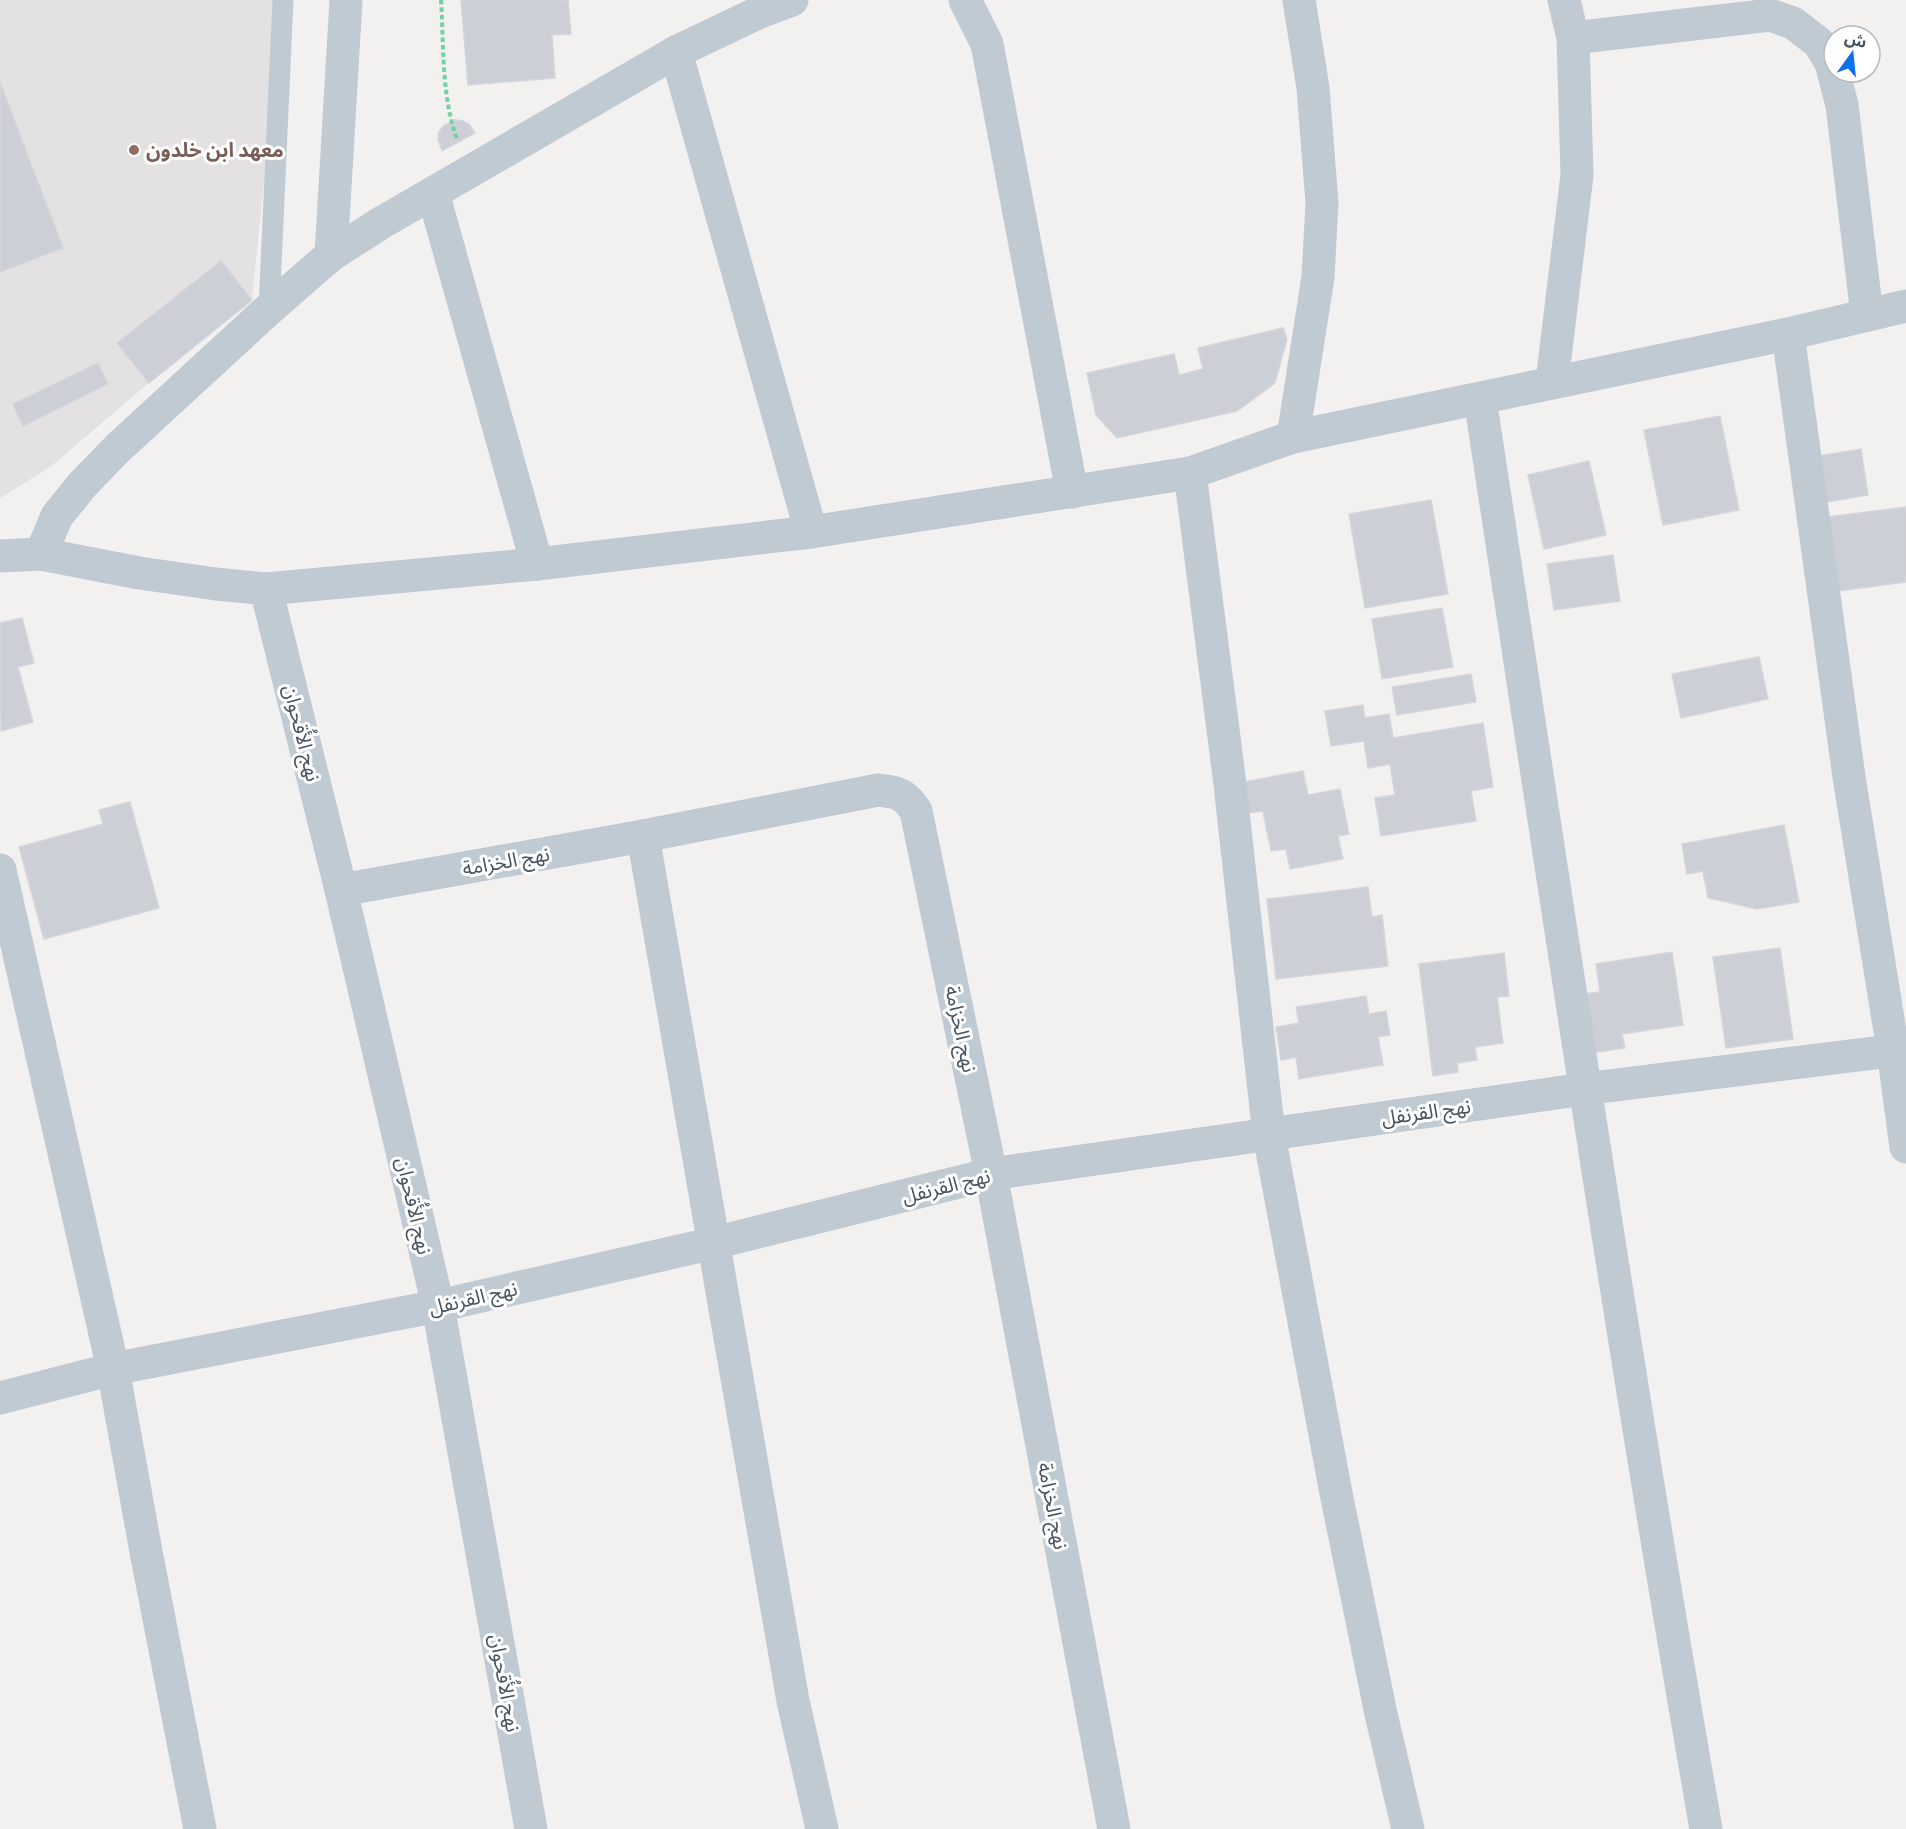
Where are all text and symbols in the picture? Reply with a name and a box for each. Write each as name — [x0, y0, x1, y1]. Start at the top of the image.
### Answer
north arrow — [1822, 24, 1882, 84]
text: ش — [1843, 27, 1869, 52]
place label: معهد ابن خلدون — [146, 137, 284, 162]
marker: معهد ابن خلدون — [127, 143, 141, 157]
street label: نهج الأُقحوان — [275, 681, 330, 785]
street label: نهج الخزامة — [460, 841, 552, 883]
street label: نهج الخزامة — [937, 983, 983, 1075]
street label: نهج القرنفل — [1380, 1093, 1473, 1133]
street label: نهج الأُقحوان — [388, 1154, 441, 1258]
street label: نهج القرنفل — [899, 1162, 993, 1211]
street label: نهج القرنفل — [426, 1275, 520, 1323]
street label: نهج الخزامة — [1030, 1460, 1074, 1552]
street label: نهج الأُقحوان — [482, 1631, 530, 1734]

